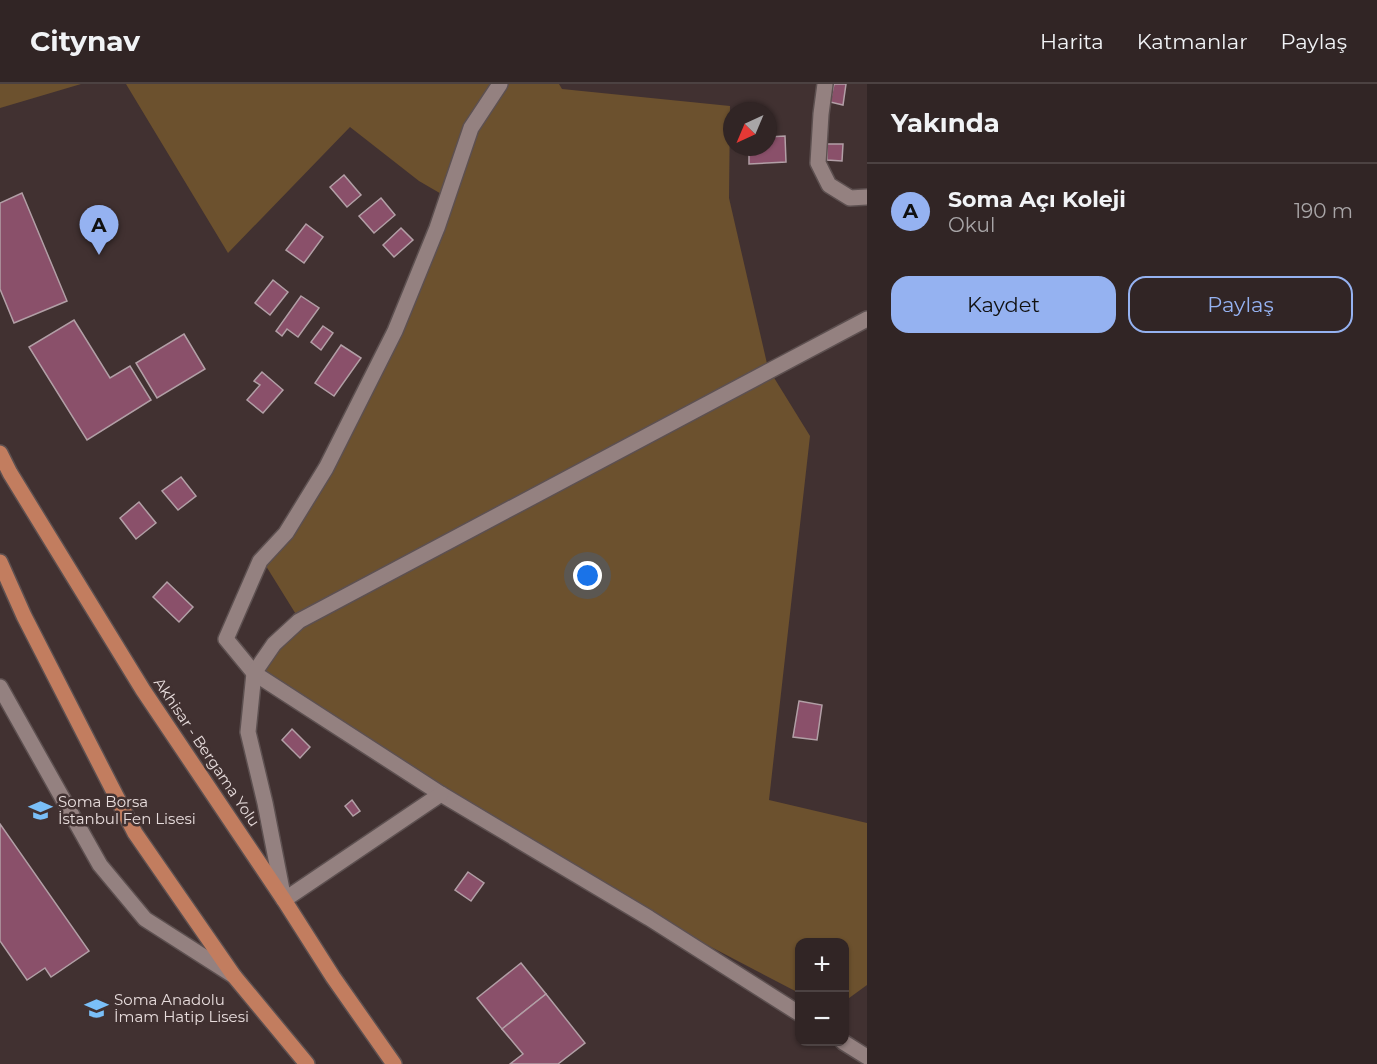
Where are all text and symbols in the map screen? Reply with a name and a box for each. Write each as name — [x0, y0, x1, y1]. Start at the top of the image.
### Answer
text: Citynav — [30, 24, 140, 58]
text: Harita — [1040, 29, 1104, 54]
text: Katmanlar — [1137, 29, 1248, 54]
text: Paylaş — [1281, 29, 1347, 54]
north arrow — [723, 102, 777, 156]
text: Yakında — [891, 107, 1000, 139]
text: Soma Açı Koleji — [948, 186, 1126, 213]
text: A — [903, 199, 918, 223]
text: 190 m — [1294, 199, 1353, 223]
pin: A — [80, 206, 118, 255]
text: Okul — [948, 213, 995, 237]
button: Kaydet — [891, 276, 1116, 333]
button: Paylaş — [1128, 276, 1353, 333]
your location — [573, 561, 602, 590]
street label: Akhisar - Bergama Yolu — [150, 674, 264, 830]
place label: Soma Borsa İstanbul Fen Lisesi — [58, 792, 196, 828]
school or university icon: Soma Borsa İstanbul Fen Lisesi — [27, 797, 53, 823]
map controls — [795, 938, 849, 1046]
button: + — [795, 938, 849, 992]
place label: Soma Anadolu İmam Hatip Lisesi — [114, 990, 249, 1026]
button: − — [795, 992, 849, 1046]
school or university icon: Soma Anadolu İmam Hatip Lisesi — [83, 995, 109, 1021]

